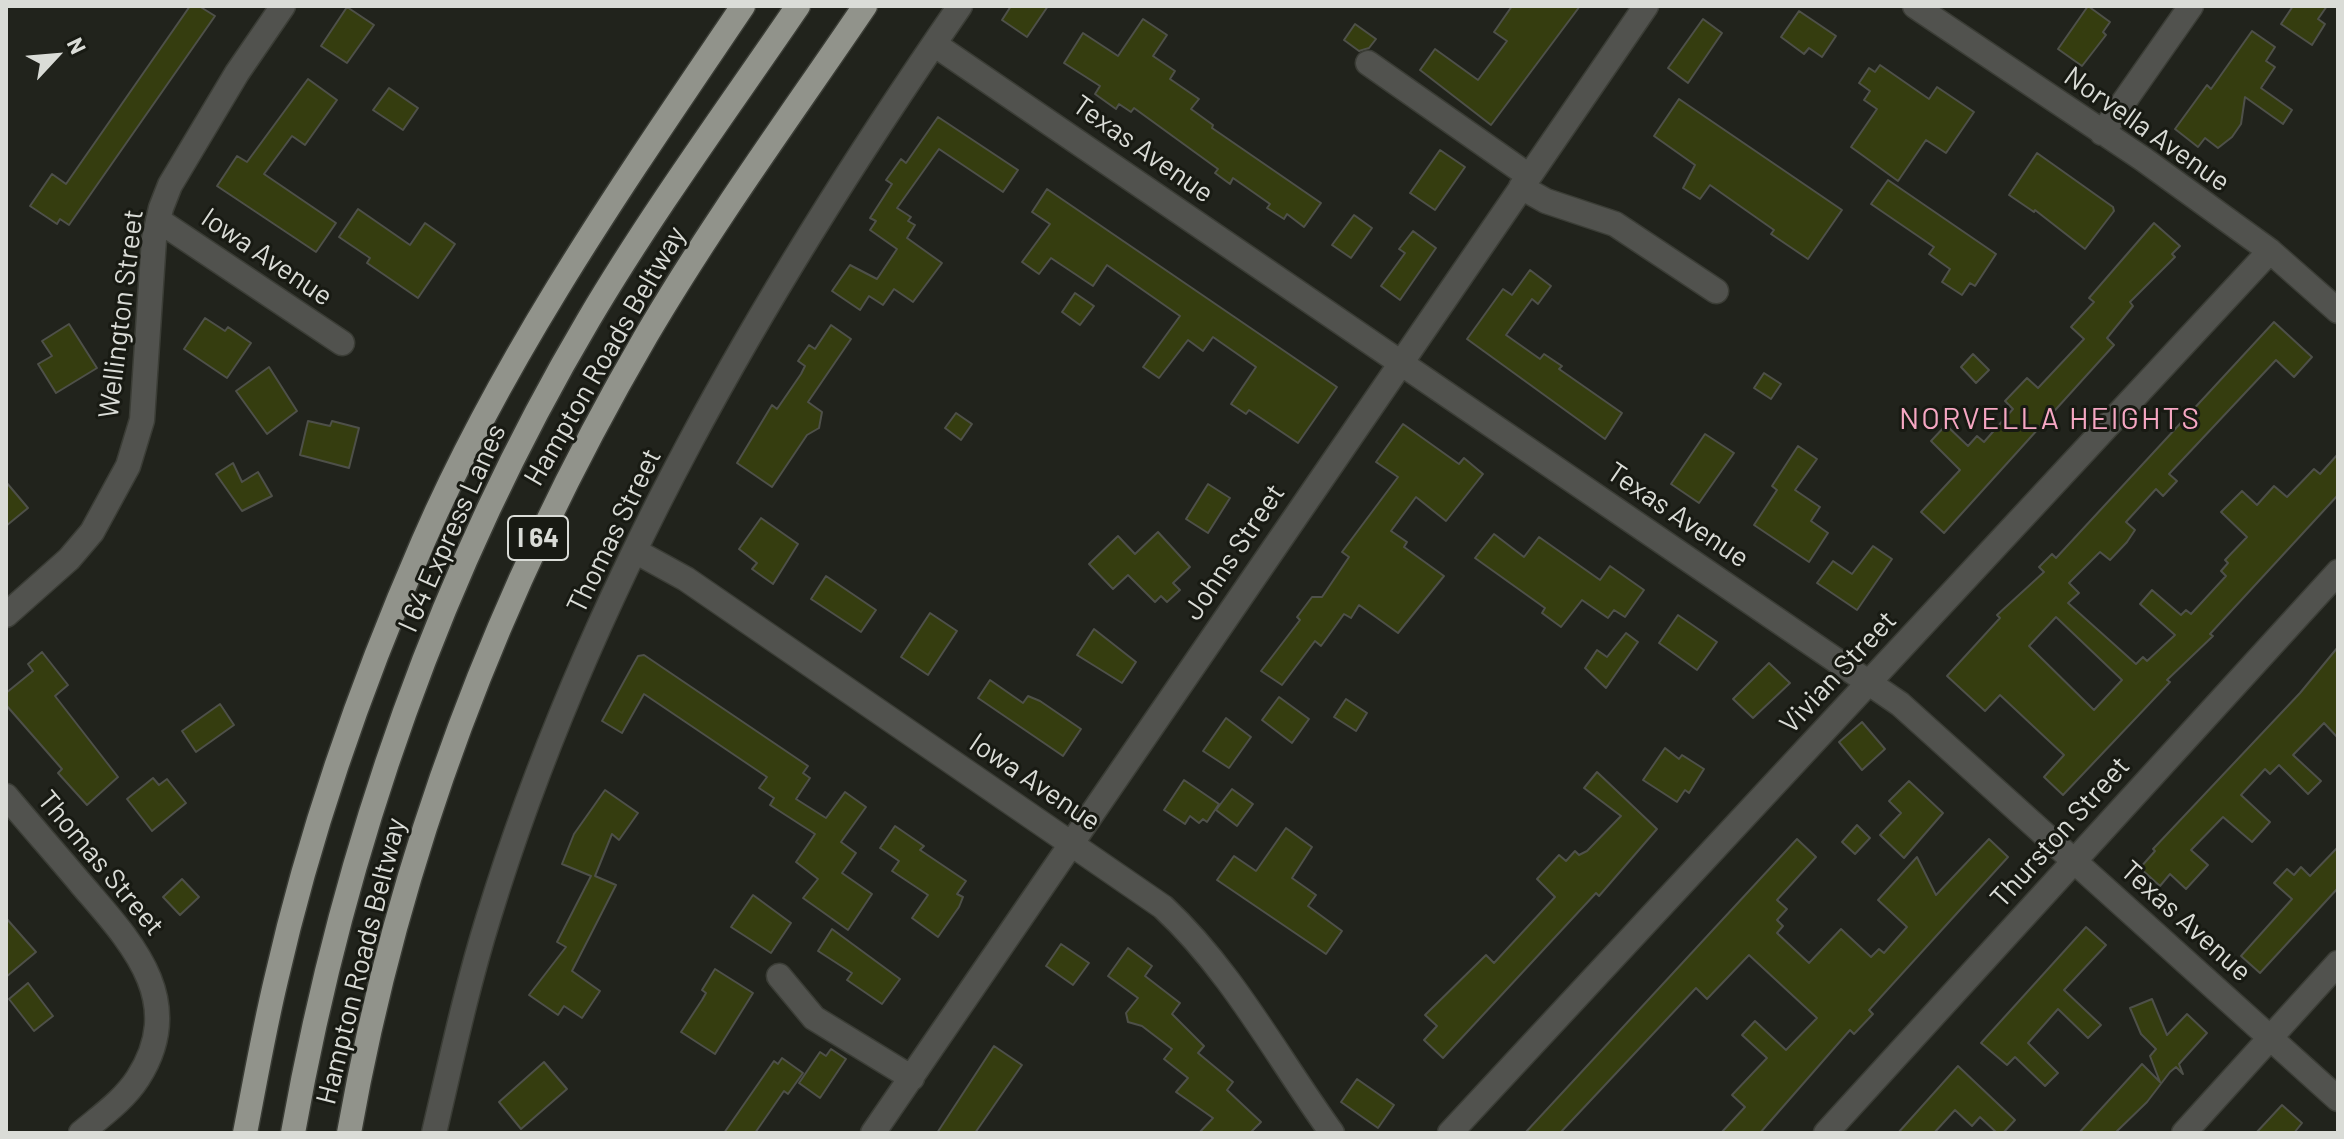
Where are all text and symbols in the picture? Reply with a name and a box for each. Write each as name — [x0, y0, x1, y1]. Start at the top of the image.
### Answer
north arrow — [16, 16, 96, 96]
text: N — [63, 33, 92, 58]
street label: Norvella Avenue — [2058, 59, 2236, 199]
street label: Texas Avenue — [1066, 88, 1220, 210]
street label: Iowa Avenue — [195, 201, 339, 313]
street label: Wellington Street — [92, 208, 150, 420]
street label: Hampton Roads Beltway — [517, 220, 693, 492]
district label: NORVELLA HEIGHTS — [1899, 401, 2201, 437]
street label: I 64 Express Lanes — [391, 419, 513, 637]
street label: Thomas Street — [560, 443, 668, 619]
street label: Texas Avenue — [1601, 455, 1755, 575]
street label: Johns Street — [1176, 477, 1292, 627]
road number: I 64 — [508, 516, 568, 560]
street label: Vivian Street — [1773, 604, 1903, 740]
street label: Iowa Avenue — [963, 726, 1107, 838]
street label: Thurston Street — [1983, 750, 2137, 914]
street label: Thomas Street — [31, 784, 171, 942]
street label: Hampton Roads Beltway — [309, 814, 413, 1108]
street label: Texas Avenue — [2114, 854, 2258, 988]

